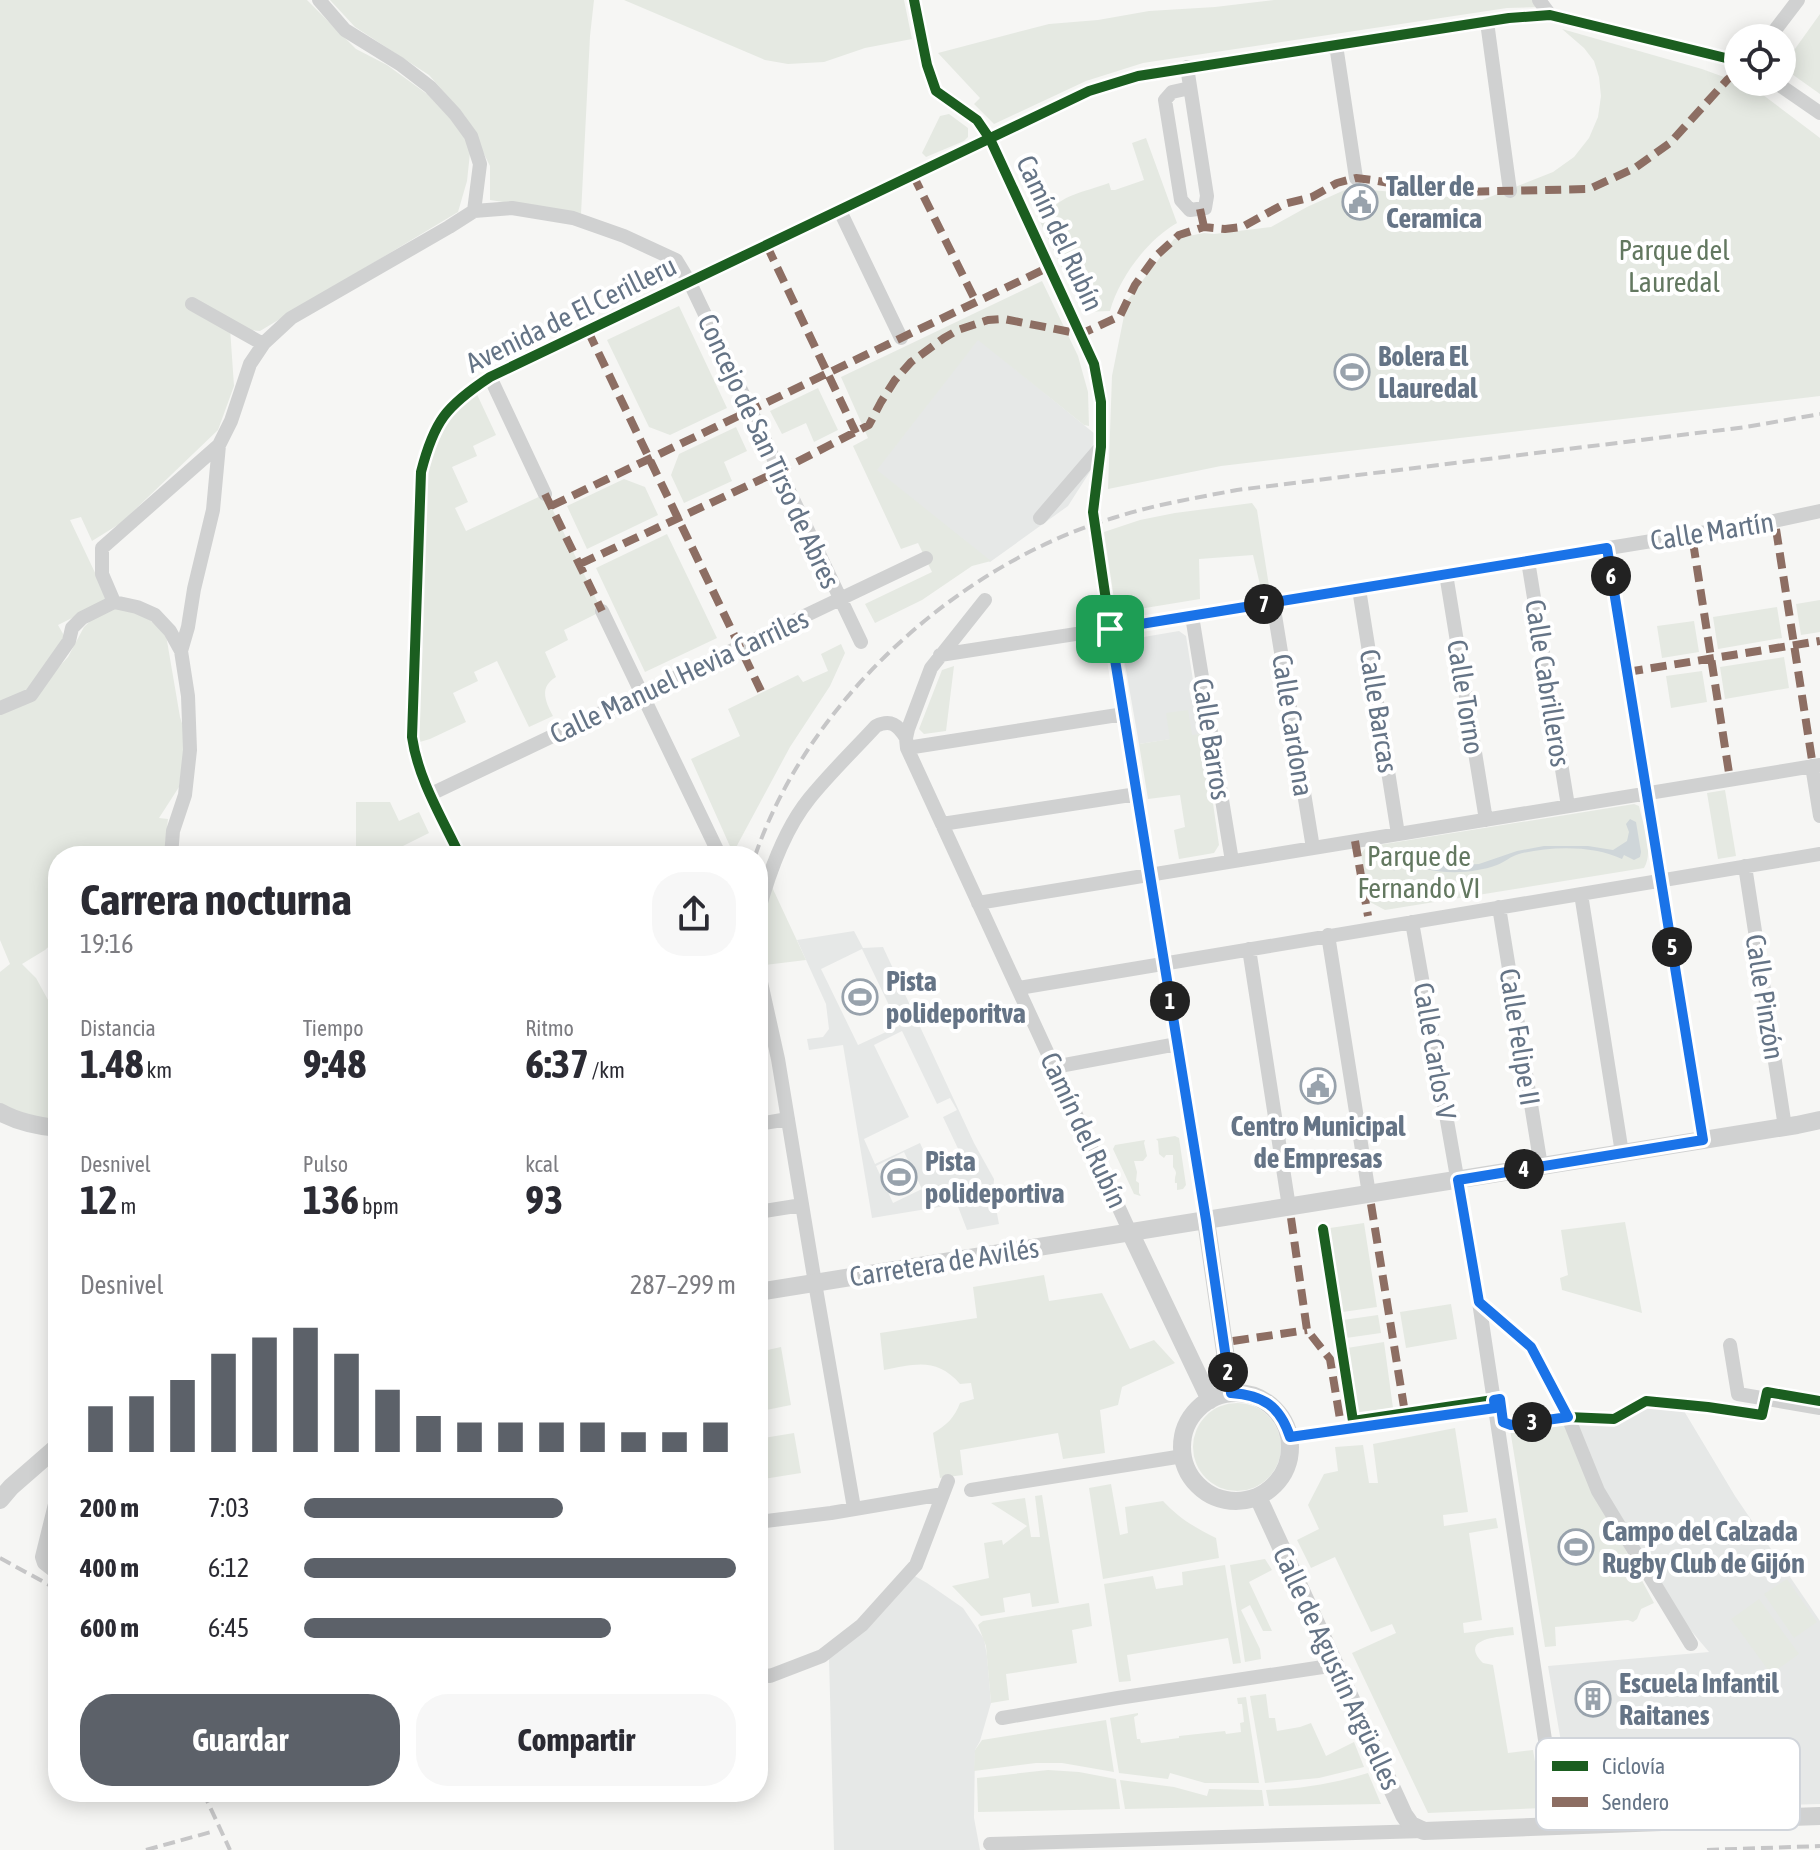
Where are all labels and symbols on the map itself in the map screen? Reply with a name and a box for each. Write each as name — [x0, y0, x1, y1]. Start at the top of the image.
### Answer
street label: Camín del Rubín — [1010, 150, 1110, 316]
place label: Taller de Ceramica — [1386, 170, 1482, 234]
public building icon: Taller de Ceramica — [1341, 183, 1379, 221]
park label: Parque del Lauredal — [1618, 234, 1730, 298]
street label: Avenida de El Cerilleru — [461, 249, 681, 379]
street label: Concejo de San Tirso de Abres — [691, 309, 847, 593]
place label: Bolera El Llauredal — [1378, 340, 1478, 404]
sports icon: Bolera El Llauredal — [1333, 353, 1371, 391]
street label: Calle Martín — [1648, 505, 1776, 557]
pin: 6 — [1591, 556, 1631, 596]
pin: 7 — [1244, 584, 1284, 624]
pin — [1076, 595, 1144, 663]
street label: Calle Cabrilleros — [1519, 597, 1577, 769]
street label: Calle Manuel Hevia Carriles — [545, 602, 813, 750]
street label: Calle Torno — [1441, 637, 1491, 757]
street label: Calle Barcas — [1353, 647, 1405, 775]
street label: Calle Cardona — [1266, 652, 1320, 798]
street label: Calle Barros — [1187, 676, 1237, 802]
park label: Parque de Fernando VI — [1357, 840, 1481, 904]
pin: 5 — [1652, 927, 1692, 967]
street label: Calle Pinzón — [1739, 932, 1791, 1062]
place label: Pista polideporitva — [886, 965, 1026, 1029]
street label: Calle Felipe II — [1493, 966, 1547, 1108]
sports icon: Pista polideporitva — [841, 978, 879, 1016]
street label: Calle Carlos V — [1407, 980, 1463, 1122]
pin: 1 — [1150, 981, 1190, 1021]
street label: Camín del Rubín — [1034, 1047, 1134, 1213]
public building icon: Centro Municipal de Empresas — [1299, 1067, 1337, 1105]
place label: Centro Municipal de Empresas — [1230, 1110, 1406, 1174]
place label: Pista polideportiva — [925, 1145, 1064, 1209]
pin: 4 — [1504, 1149, 1544, 1189]
sports icon: Pista polideportiva — [880, 1158, 918, 1196]
street label: Carretera de Avilés — [847, 1231, 1041, 1293]
pin: 2 — [1208, 1352, 1248, 1392]
pin: 3 — [1512, 1402, 1552, 1442]
place label: Campo del Calzada Rugby Club de Gijón — [1602, 1515, 1805, 1579]
sports icon: Campo del Calzada Rugby Club de Gijón — [1557, 1528, 1595, 1566]
street label: Calle de Agustín Argüelles — [1267, 1542, 1407, 1794]
place label: Escuela Infantil Raitanes — [1619, 1667, 1779, 1731]
building icon: Escuela Infantil Raitanes — [1574, 1680, 1612, 1718]
legend — [1536, 1738, 1800, 1830]
text: Ciclovía — [1602, 1753, 1665, 1779]
text: Sendero — [1602, 1789, 1669, 1815]

